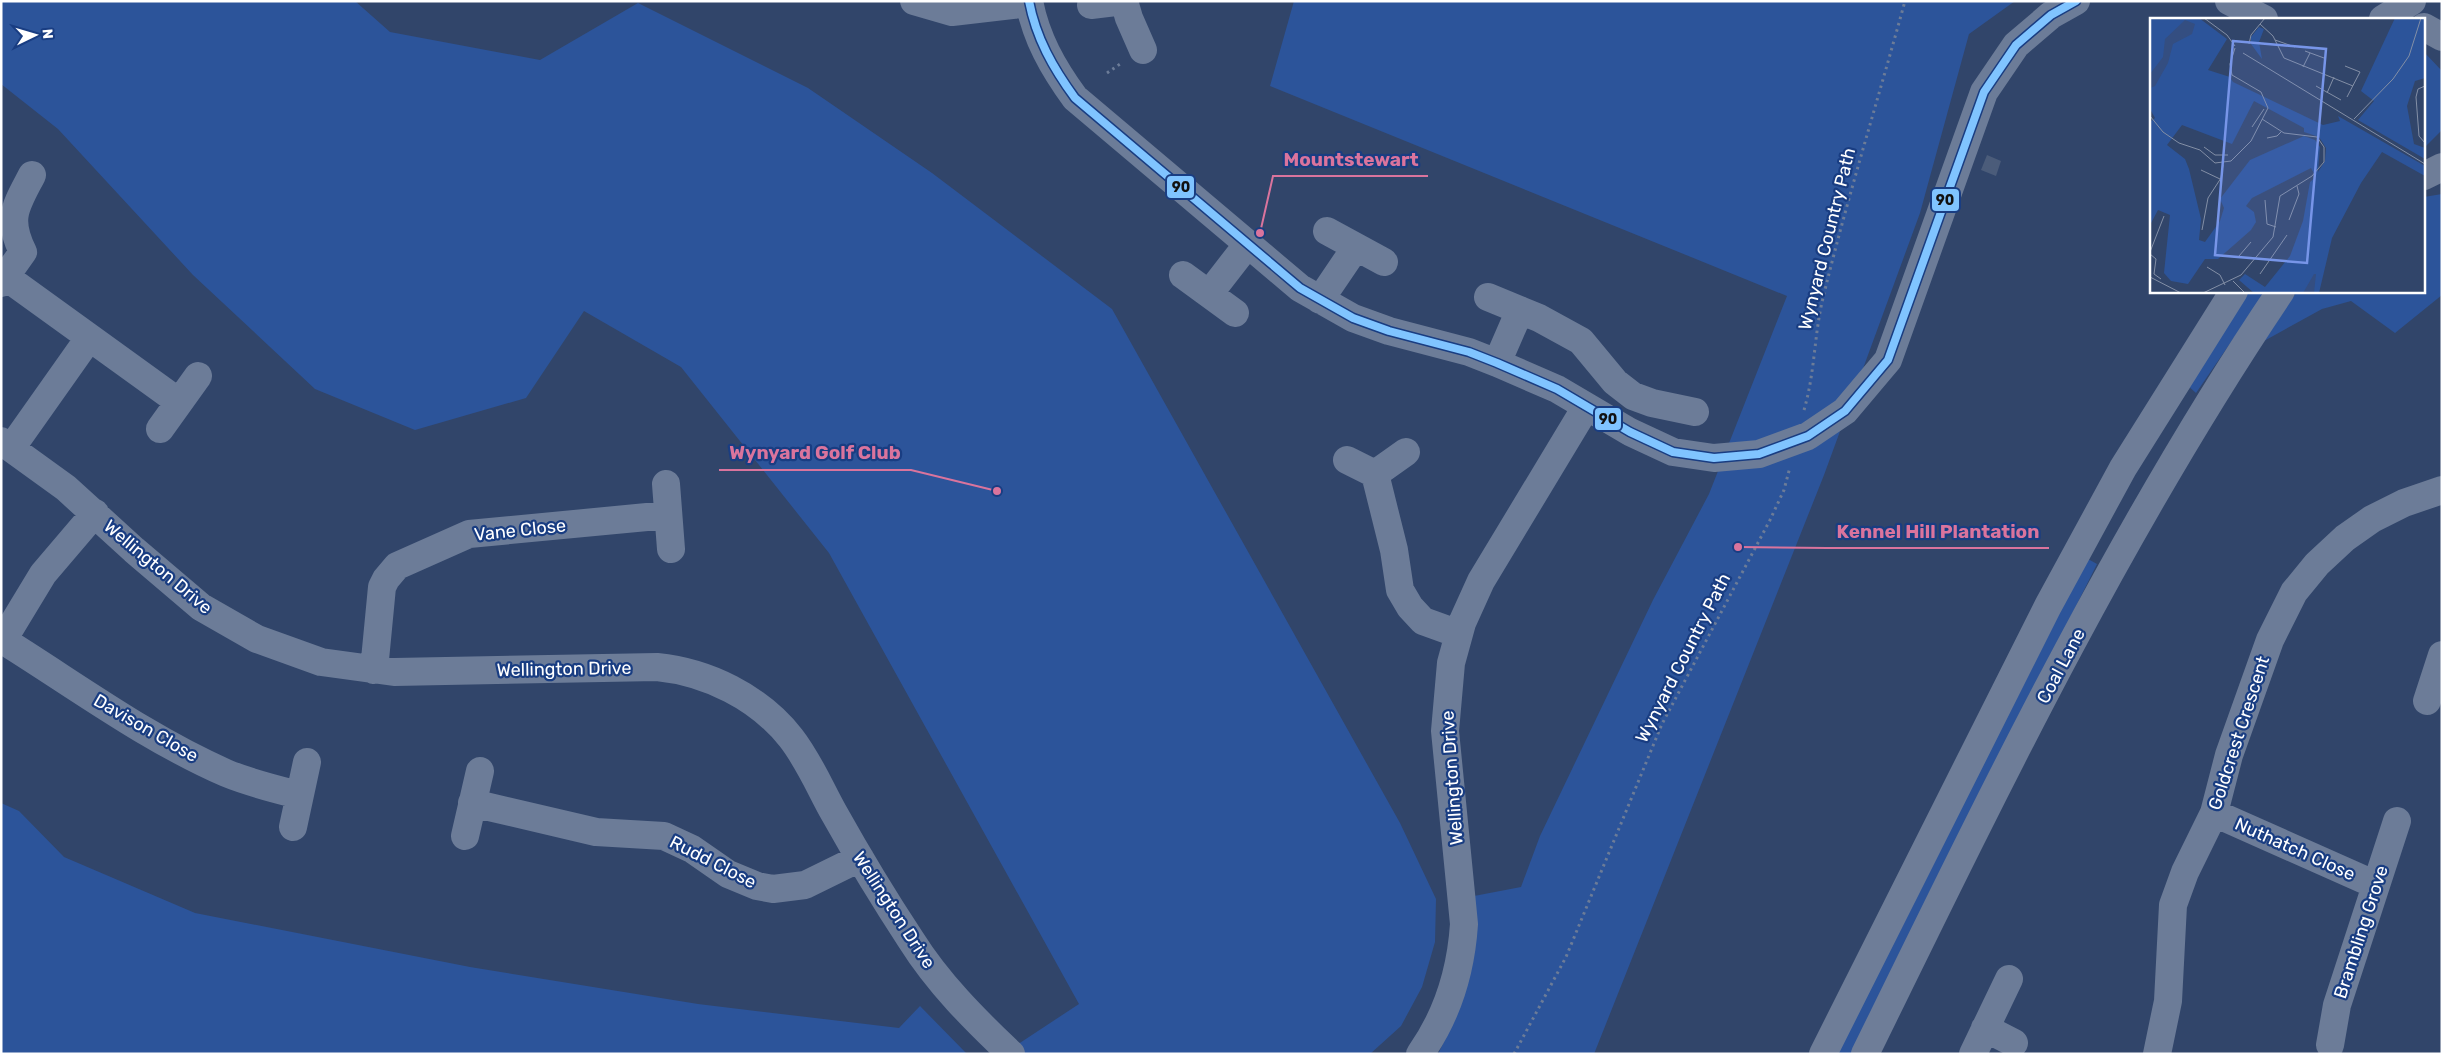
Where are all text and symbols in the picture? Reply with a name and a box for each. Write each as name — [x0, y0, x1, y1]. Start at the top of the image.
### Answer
north arrow — [10, 10, 60, 60]
inset map — [2150, 18, 2426, 292]
text: N — [39, 28, 56, 40]
callout: Mountstewart — [1273, 142, 1428, 176]
street label: Wynyard Country Path — [1794, 146, 1860, 332]
text: Mountstewart — [1283, 148, 1419, 171]
line badge: 90 — [1166, 175, 1195, 199]
text: 90 — [1172, 179, 1190, 196]
line badge: 90 — [1931, 188, 1960, 212]
text: 90 — [1936, 192, 1954, 209]
line badge: 90 — [1594, 407, 1622, 431]
text: 90 — [1599, 411, 1617, 428]
callout: Wynyard Golf Club — [719, 436, 911, 470]
text: Wynyard Golf Club — [729, 441, 901, 464]
street label: Vane Close — [473, 514, 567, 546]
callout: Kennel Hill Plantation — [1827, 514, 2049, 548]
street label: Wellington Drive — [99, 515, 217, 619]
text: Kennel Hill Plantation — [1837, 520, 2039, 543]
street label: Wynyard Country Path — [1631, 570, 1735, 746]
street label: Coal Lane — [2032, 625, 2090, 707]
street label: Goldcrest Crescent — [2204, 653, 2274, 813]
street label: Wellington Drive — [496, 657, 632, 681]
street label: Davison Close — [90, 689, 202, 767]
street label: Wellington Drive — [1436, 710, 1468, 846]
street label: Nuthatch Close — [2231, 813, 2359, 885]
street label: Rudd Close — [666, 831, 760, 893]
street label: Wellington Drive — [848, 847, 940, 973]
street label: Brambling Grove — [2329, 863, 2393, 1001]

